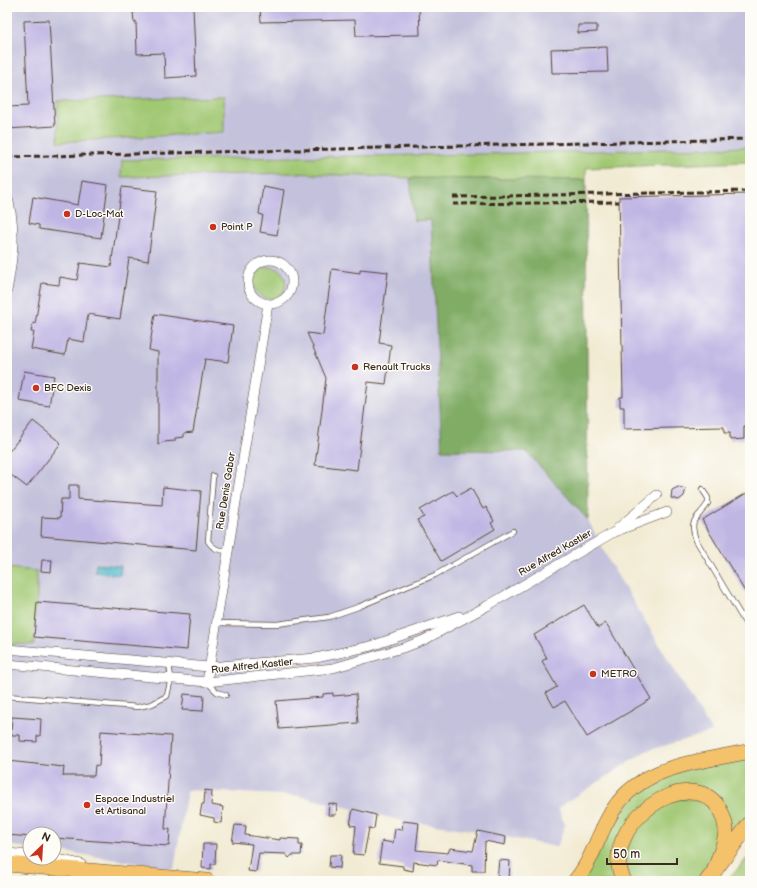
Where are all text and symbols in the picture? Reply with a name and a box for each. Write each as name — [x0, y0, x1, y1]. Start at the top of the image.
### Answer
place label: D-Loc-Mat — [75, 208, 123, 220]
marker: D-Loc-Mat — [62, 209, 72, 219]
place label: Point P — [221, 221, 253, 233]
marker: Point P — [208, 222, 218, 232]
place label: Renault Trucks — [363, 361, 431, 373]
marker: Renault Trucks — [350, 362, 360, 372]
place label: BFC Dexis — [44, 382, 92, 394]
marker: BFC Dexis — [31, 383, 41, 393]
street label: Rue Denis Gabor — [214, 451, 238, 531]
street label: Rue Alfred Kastler — [516, 527, 594, 579]
street label: Rue Alfred Kastler — [210, 656, 294, 676]
place label: METRO — [601, 668, 637, 680]
marker: METRO — [588, 669, 598, 679]
place label: Espace Industriel et Artisanal — [95, 793, 174, 817]
marker: Espace Industriel et Artisanal — [82, 800, 92, 810]
north arrow — [22, 826, 62, 866]
text: N — [40, 830, 53, 845]
scale bar — [607, 840, 677, 866]
text: 50 m — [613, 847, 640, 862]

